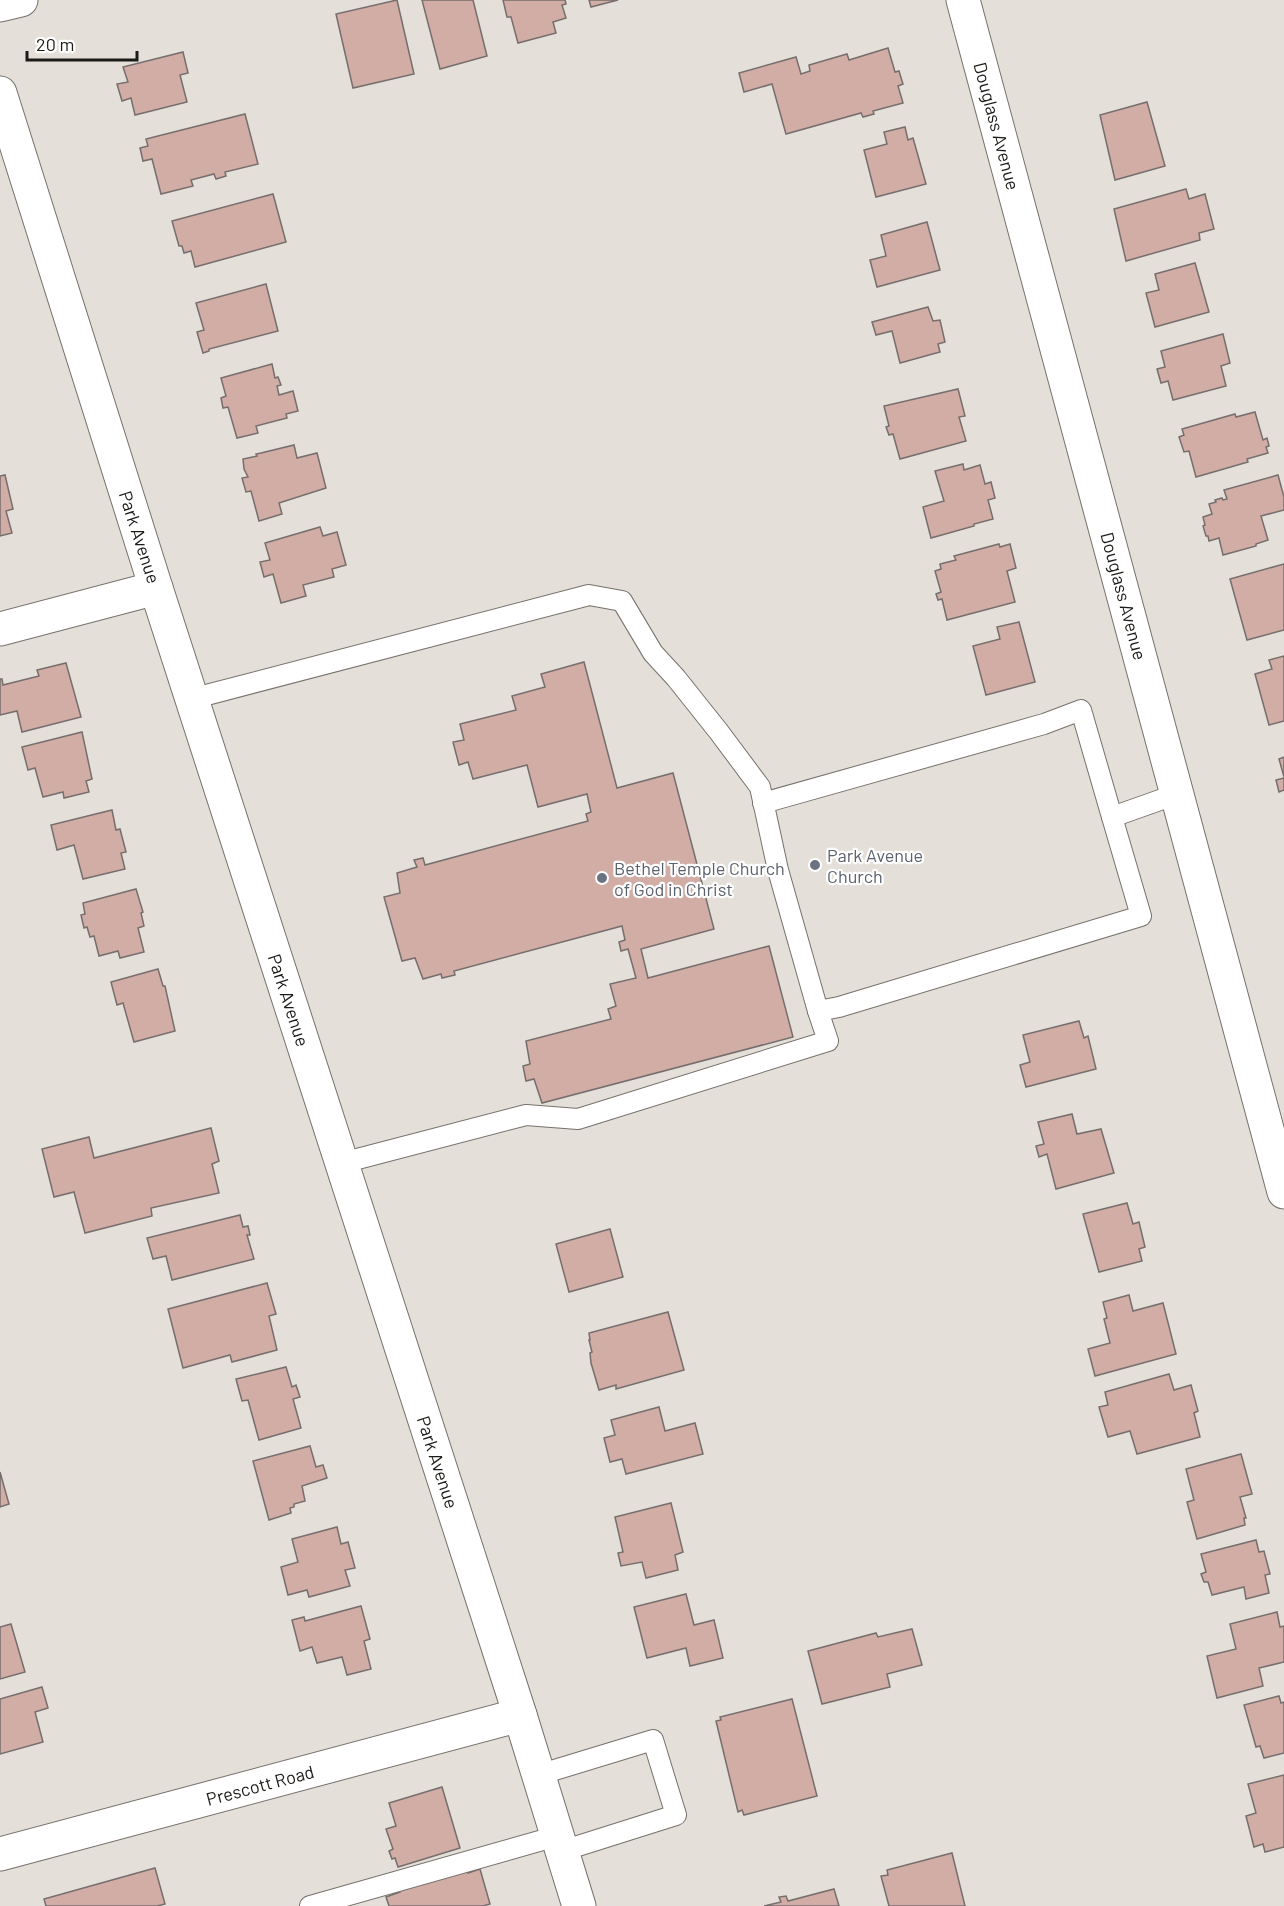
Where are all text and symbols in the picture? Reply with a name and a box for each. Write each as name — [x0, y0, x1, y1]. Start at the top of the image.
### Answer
scale bar — [27, 24, 136, 62]
text: 20 m — [36, 33, 74, 55]
street label: Douglass Avenue — [969, 60, 1025, 192]
street label: Park Avenue — [115, 488, 165, 586]
street label: Douglass Avenue — [1096, 530, 1152, 662]
place label: Park Avenue Church — [827, 844, 923, 887]
place label: Bethel Temple Church of God in Christ — [614, 857, 785, 900]
marker: Park Avenue Church — [808, 858, 822, 872]
marker: Bethel Temple Church of God in Christ — [595, 871, 609, 885]
street label: Park Avenue — [264, 951, 314, 1049]
street label: Park Avenue — [413, 1413, 463, 1511]
street label: Prescott Road — [204, 1760, 316, 1810]

